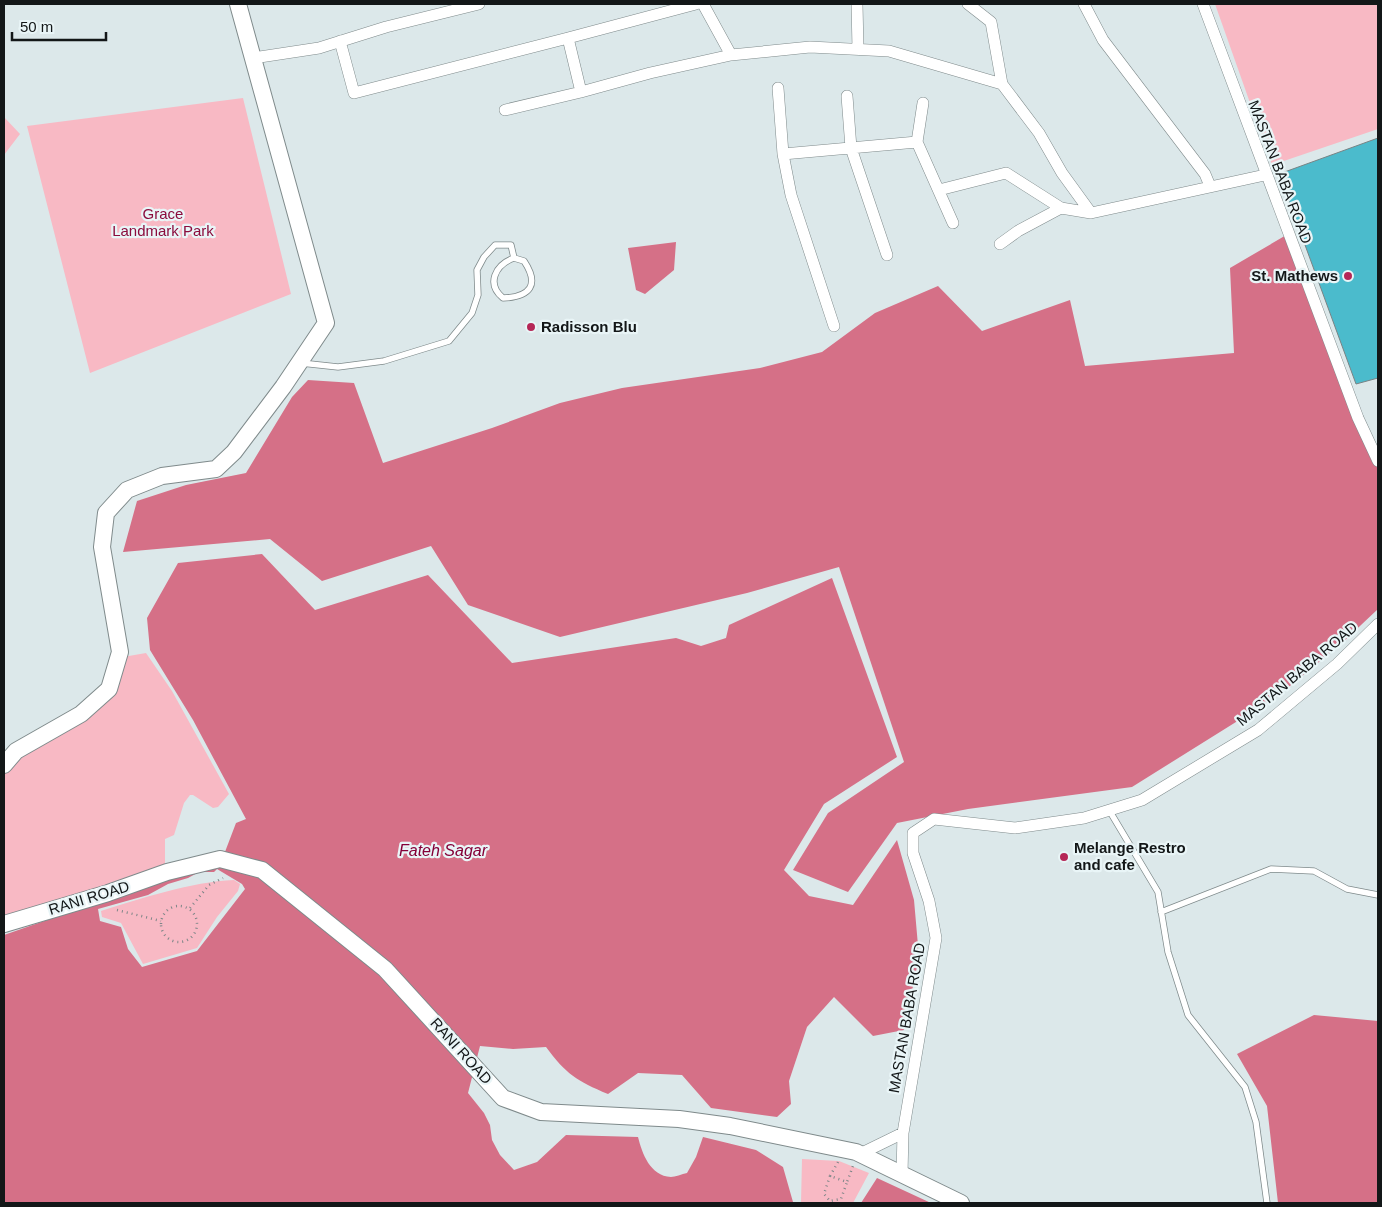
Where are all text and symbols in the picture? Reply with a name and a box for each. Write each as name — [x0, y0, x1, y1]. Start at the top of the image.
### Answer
scale bar — [12, 10, 106, 42]
text: 50 m — [20, 18, 53, 35]
street label: MASTAN BABA ROAD — [1245, 98, 1316, 246]
park label: Grace Landmark Park — [112, 205, 214, 239]
place label: St. Mathews — [1251, 267, 1338, 284]
marker: St. Mathews — [1342, 270, 1354, 282]
place label: Radisson Blu — [541, 318, 637, 335]
marker: Radisson Blu — [525, 321, 537, 333]
street label: MASTAN BABA ROAD — [1233, 618, 1361, 729]
place label: Melange Restro and cafe — [1074, 839, 1186, 873]
water label: Fateh Sagar — [399, 842, 488, 859]
marker: Melange Restro and cafe — [1058, 851, 1070, 863]
street label: RANI ROAD — [47, 877, 131, 918]
street label: MASTAN BABA ROAD — [885, 941, 928, 1094]
street label: RANI ROAD — [427, 1014, 496, 1087]

